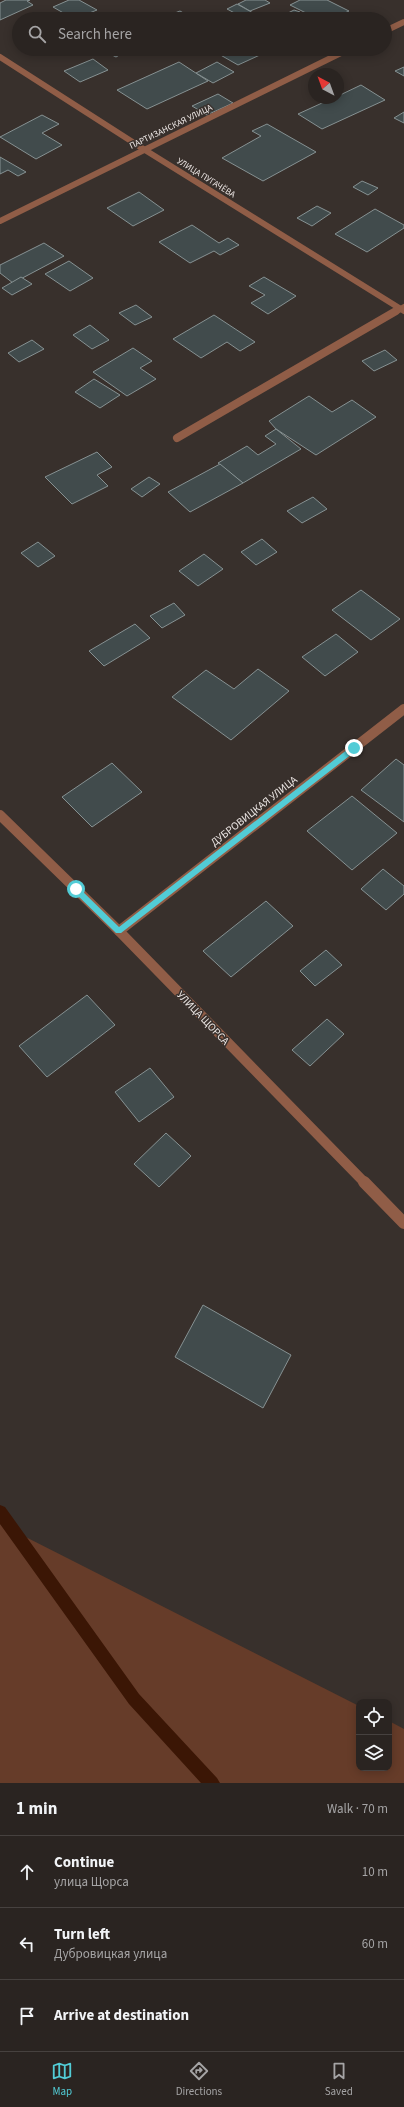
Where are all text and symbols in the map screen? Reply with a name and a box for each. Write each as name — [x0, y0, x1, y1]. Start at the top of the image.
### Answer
search box — [12, 12, 392, 56]
icon: search — [26, 23, 48, 45]
text: Search here — [58, 24, 132, 45]
north arrow — [308, 68, 344, 104]
street label: ПАРТИЗАНСКАЯ УЛИЦА — [127, 101, 215, 153]
street label: УЛИЦА ПУГАЧЁВА — [174, 155, 238, 201]
route end — [345, 739, 363, 757]
street label: ДУБРОВИЦКАЯ УЛИЦА — [207, 772, 301, 850]
route start — [67, 880, 85, 898]
street label: УЛИЦА ЩОРСА — [173, 988, 233, 1048]
map controls — [356, 1699, 392, 1771]
button: locate — [356, 1699, 392, 1735]
button: layers — [356, 1735, 392, 1771]
text: 1 min — [16, 1797, 57, 1821]
text: Walk · 70 m — [327, 1800, 388, 1818]
text: Continue — [54, 1852, 114, 1873]
icon: ahead — [16, 1861, 38, 1883]
text: 10 m — [362, 1863, 388, 1881]
text: улица Щорса — [54, 1873, 129, 1891]
text: Turn left — [54, 1924, 110, 1945]
icon: left — [16, 1933, 38, 1955]
text: 60 m — [362, 1935, 388, 1953]
text: Дубровицкая улица — [54, 1945, 167, 1963]
icon: arrive — [16, 2005, 38, 2027]
text: Arrive at destination — [54, 2005, 189, 2026]
tab: Map — [51, 2060, 73, 2099]
tab: Directions — [176, 2060, 222, 2099]
tab: Saved — [325, 2060, 353, 2099]

